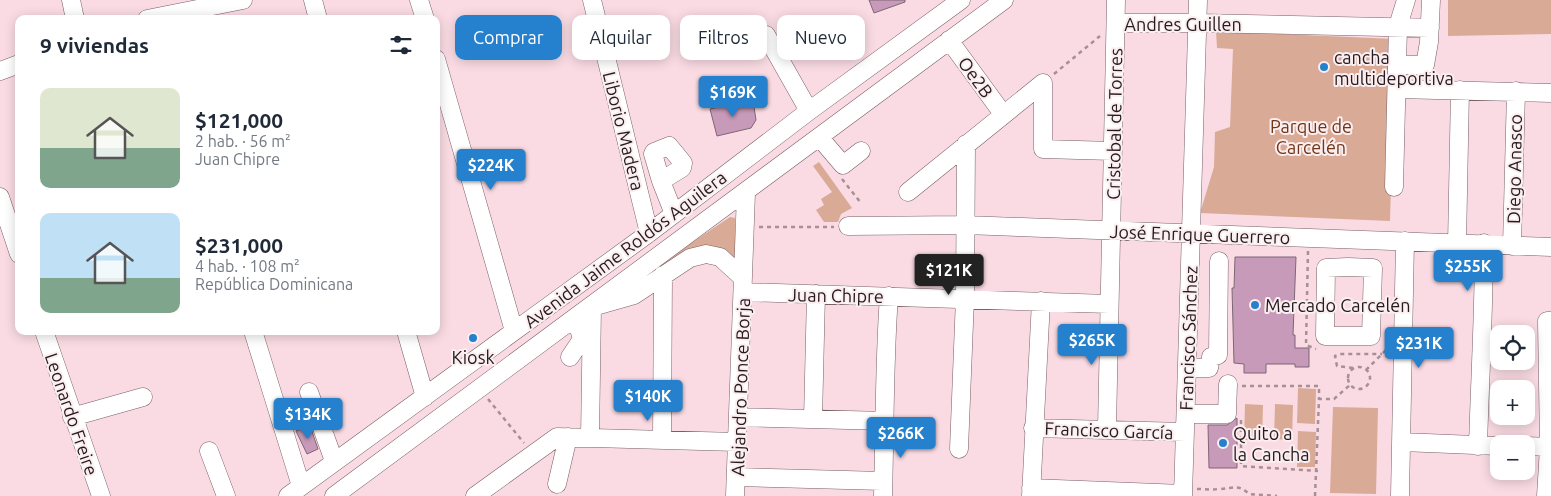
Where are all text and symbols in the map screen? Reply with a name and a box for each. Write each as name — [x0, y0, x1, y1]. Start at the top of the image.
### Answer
street label: Andres Guillen — [1124, 14, 1242, 34]
chip: Comprar — [455, 15, 562, 60]
chip: Alquilar — [572, 15, 670, 60]
chip: Filtros — [680, 15, 767, 60]
chip: Nuevo — [777, 15, 865, 60]
icon: filters — [387, 31, 415, 59]
text: 9 viviendas — [40, 33, 149, 57]
place label: cancha multideportiva — [1334, 47, 1454, 88]
street label: Cristobal de Torres — [1103, 48, 1125, 200]
street label: Oe2B — [955, 53, 997, 101]
marker: cancha multideportiva — [1318, 61, 1330, 73]
street label: Liborio Madera — [600, 69, 648, 193]
pin: $169K — [698, 76, 768, 118]
text: $169K — [710, 83, 756, 101]
icon: home — [80, 108, 140, 168]
text: $121,000 — [195, 108, 283, 132]
street label: Diego Anasco — [1503, 114, 1525, 224]
park label: Parque de Carcelén — [1270, 116, 1352, 157]
text: 2 hab. · 56 m² — [195, 132, 291, 150]
pin: $224K — [456, 148, 526, 191]
text: Juan Chipre — [195, 150, 280, 168]
text: $224K — [468, 156, 514, 174]
street label: Avenida Jaime Roldós Aguilera — [520, 167, 730, 331]
street label: José Enrique Guerrero — [1109, 221, 1291, 247]
icon: home — [80, 233, 140, 293]
text: $231,000 — [195, 233, 283, 257]
pin: $255K — [1433, 250, 1503, 292]
pin: $121K — [914, 254, 984, 296]
text: 4 hab. · 108 m² — [195, 257, 300, 275]
text: $255K — [1445, 257, 1491, 275]
text: $121K — [926, 261, 972, 279]
street label: Francisco Sánchez — [1175, 265, 1201, 411]
text: República Dominicana — [195, 275, 353, 293]
street label: Juan Chipre — [788, 284, 884, 306]
place label: Mercado Carcelén — [1265, 295, 1410, 315]
street label: Alejandro Ponce Borja — [727, 298, 753, 476]
marker: Mercado Carcelén — [1249, 299, 1261, 311]
pin: $265K — [1057, 324, 1127, 366]
map controls — [1490, 325, 1535, 480]
button: locate — [1490, 325, 1535, 370]
pin: $231K — [1384, 326, 1454, 369]
text: $265K — [1069, 331, 1115, 349]
marker: Kiosk — [467, 332, 479, 344]
text: $231K — [1396, 334, 1442, 352]
place label: Kiosk — [451, 347, 495, 367]
street label: Leonardo Freire — [42, 350, 102, 478]
pin: $140K — [613, 380, 683, 422]
button: + — [1490, 380, 1535, 425]
text: $140K — [625, 387, 671, 405]
pin: $134K — [273, 398, 343, 440]
text: $134K — [285, 405, 331, 423]
pin: $266K — [866, 416, 936, 459]
street label: Francisco García — [1044, 418, 1174, 442]
place label: Quito a la Cancha — [1233, 423, 1310, 464]
text: $266K — [878, 424, 924, 442]
button: − — [1490, 435, 1535, 480]
marker: Quito a la Cancha — [1217, 437, 1229, 449]

